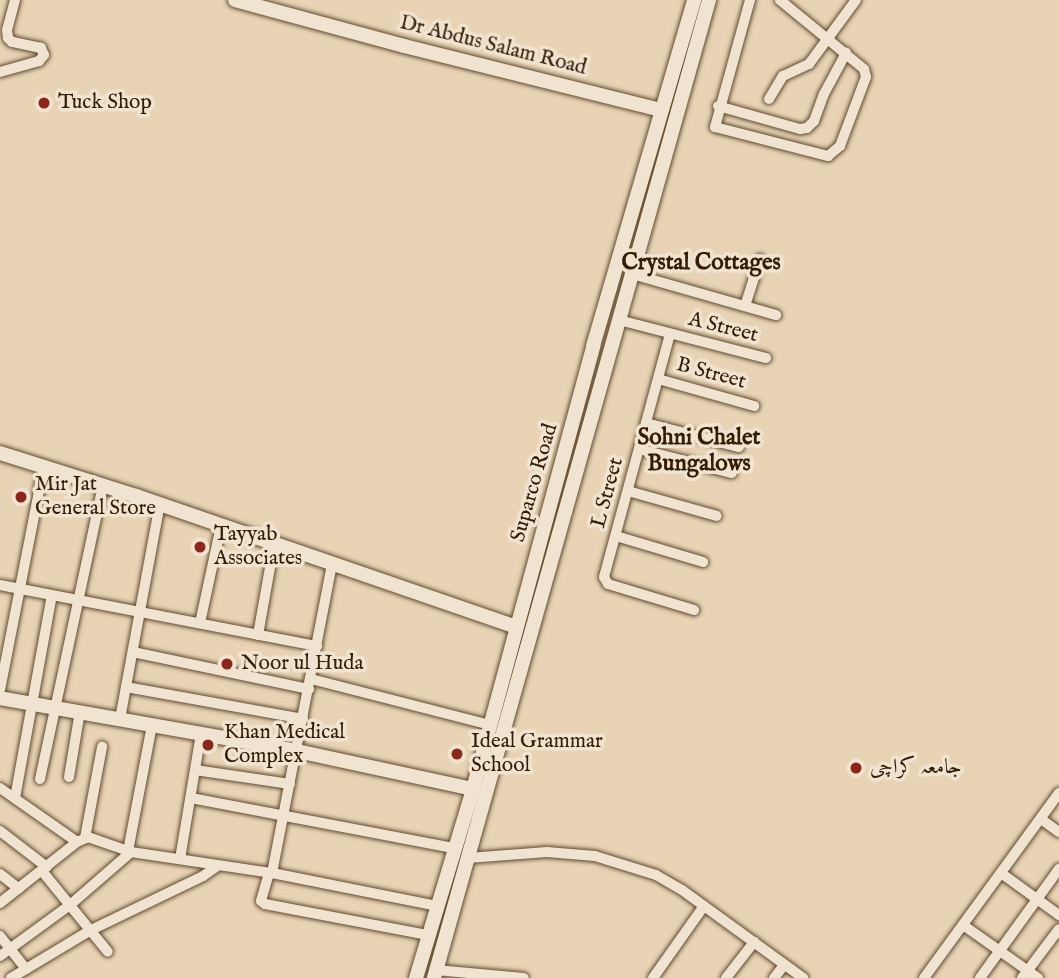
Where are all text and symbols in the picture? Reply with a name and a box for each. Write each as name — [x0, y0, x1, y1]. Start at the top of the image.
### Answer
street label: Dr Abdus Salam Road — [397, 11, 589, 81]
place label: Tuck Shop — [58, 90, 152, 116]
marker: Tuck Shop — [36, 95, 52, 111]
district label: Crystal Cottages — [621, 249, 781, 277]
street label: A Street — [686, 307, 760, 349]
street label: B Street — [674, 353, 748, 395]
street label: Suparco Road — [506, 421, 564, 545]
district label: Sohni Chalet Bungalows — [637, 424, 761, 478]
street label: L Street — [587, 455, 629, 531]
place label: Mir Jat General Store — [35, 472, 156, 522]
marker: Mir Jat General Store — [13, 489, 29, 505]
place label: Tayyab Associates — [214, 522, 302, 572]
marker: Tayyab Associates — [192, 539, 208, 555]
place label: Noor ul Huda — [241, 651, 364, 677]
marker: Noor ul Huda — [219, 656, 235, 672]
place label: Khan Medical Complex — [224, 720, 345, 770]
place label: Ideal Grammar School — [471, 729, 603, 779]
marker: Khan Medical Complex — [198, 735, 218, 755]
marker: Ideal Grammar School — [449, 746, 465, 762]
place label: جامعہ کراچی — [870, 755, 962, 781]
marker: جامعہ کراچی — [848, 760, 864, 776]

